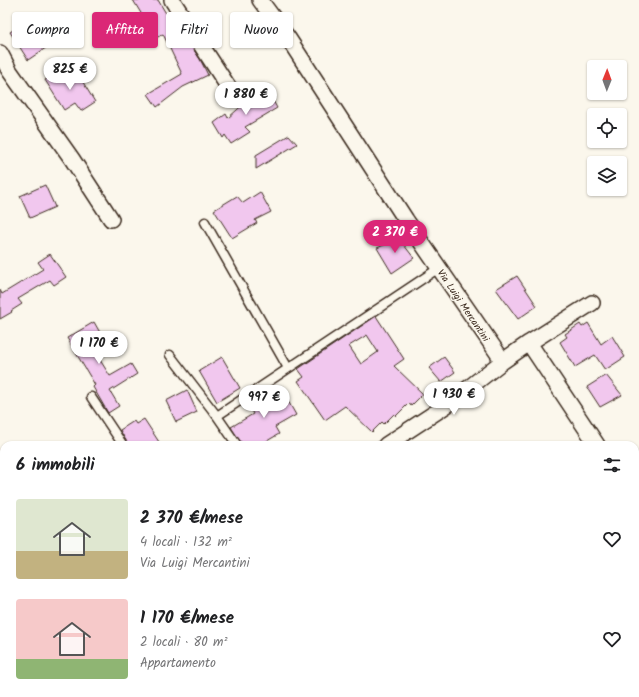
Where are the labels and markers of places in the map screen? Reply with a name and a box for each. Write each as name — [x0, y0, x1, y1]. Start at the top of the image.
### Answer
pin: 825 € — [42, 57, 98, 91]
pin: 1 880 € — [209, 82, 283, 116]
pin: 2 370 € — [358, 220, 432, 254]
pin: 1 170 € — [62, 331, 136, 365]
pin: 1 930 € — [417, 382, 491, 416]
pin: 997 € — [236, 385, 292, 419]

